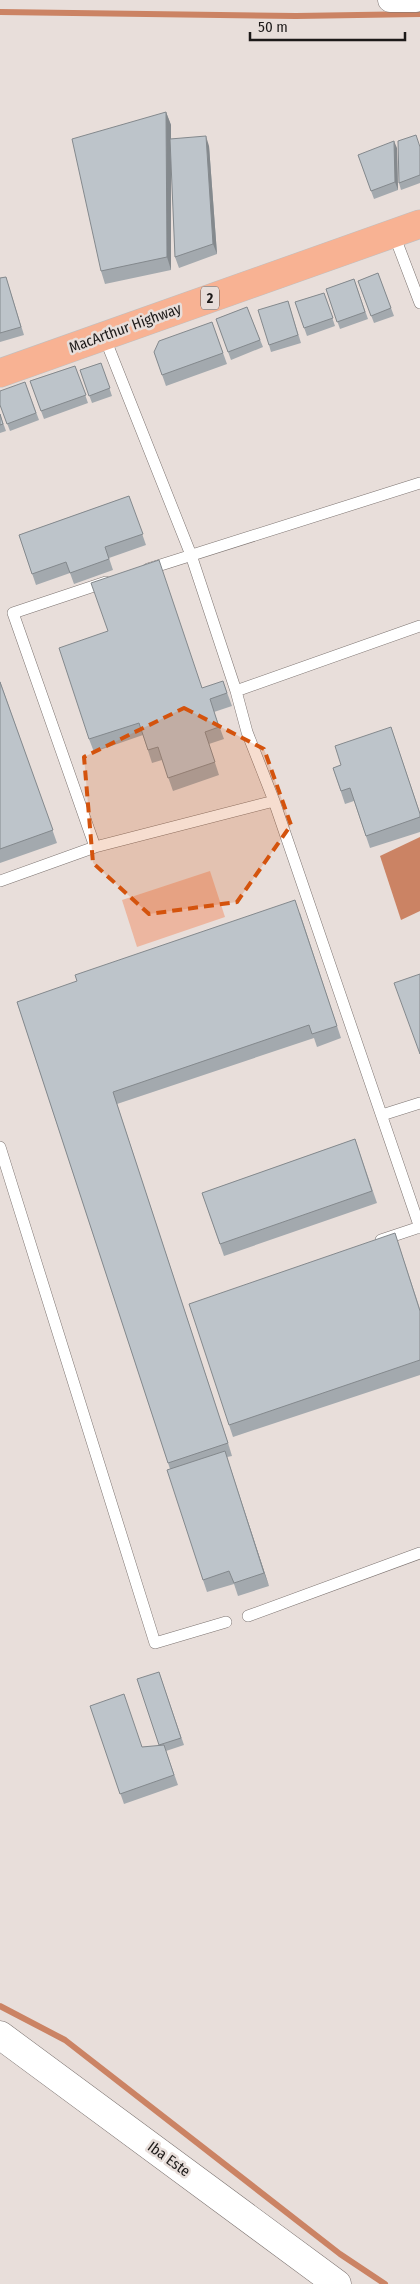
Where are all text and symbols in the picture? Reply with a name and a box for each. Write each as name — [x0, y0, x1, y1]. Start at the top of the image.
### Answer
scale bar — [250, 10, 405, 42]
text: 50 m — [258, 18, 288, 36]
road number: 2 — [201, 286, 219, 310]
street label: MacArthur Highway — [66, 299, 184, 357]
street label: Iba Este — [144, 2138, 194, 2180]

